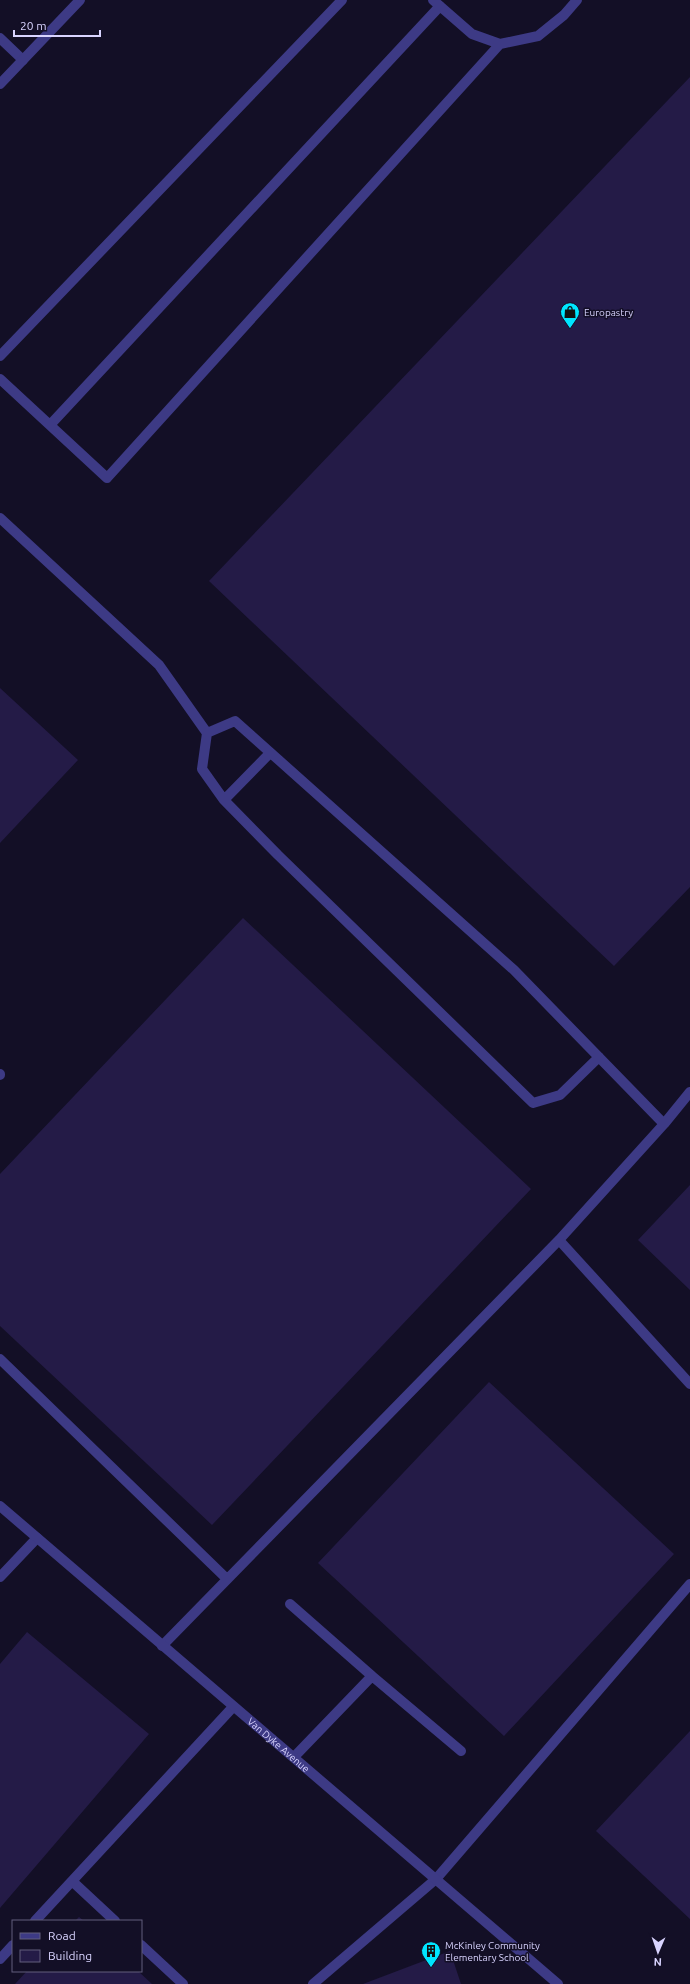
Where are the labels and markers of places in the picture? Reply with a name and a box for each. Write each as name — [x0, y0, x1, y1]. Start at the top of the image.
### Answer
shop icon: Europastry — [559, 301, 581, 329]
place label: Europastry — [584, 307, 633, 318]
building icon: McKinley Community Elementary School — [420, 1940, 442, 1968]
place label: McKinley Community Elementary School — [445, 1940, 540, 1963]

